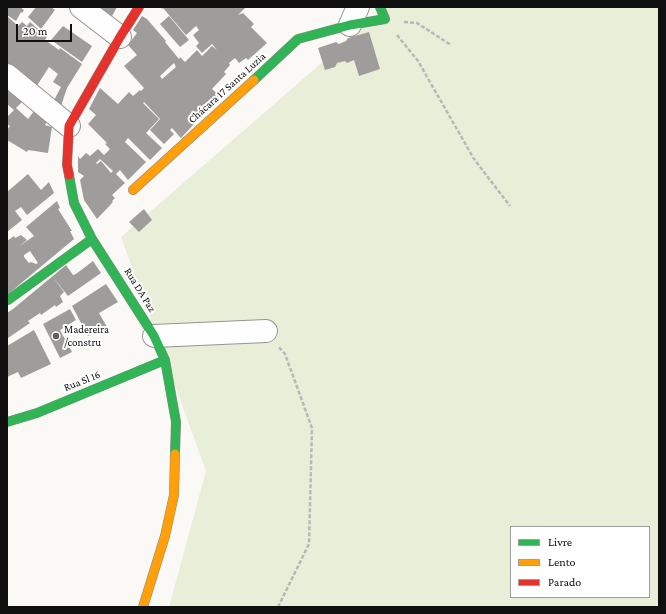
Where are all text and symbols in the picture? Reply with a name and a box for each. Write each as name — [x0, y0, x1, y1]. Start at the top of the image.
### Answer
scale bar — [18, 16, 74, 42]
text: 20 m — [23, 24, 47, 38]
street label: Chácara 17 Santa Luzia — [186, 50, 268, 126]
street label: Rua DA Paz — [121, 265, 159, 315]
place label: Madereira /constru — [64, 323, 109, 349]
marker: Madereira /constru — [51, 331, 61, 341]
street label: Rua Sl 16 — [62, 368, 102, 394]
legend — [510, 526, 650, 598]
text: Livre — [548, 535, 572, 549]
text: Lento — [548, 555, 576, 569]
text: Parado — [548, 575, 581, 589]

